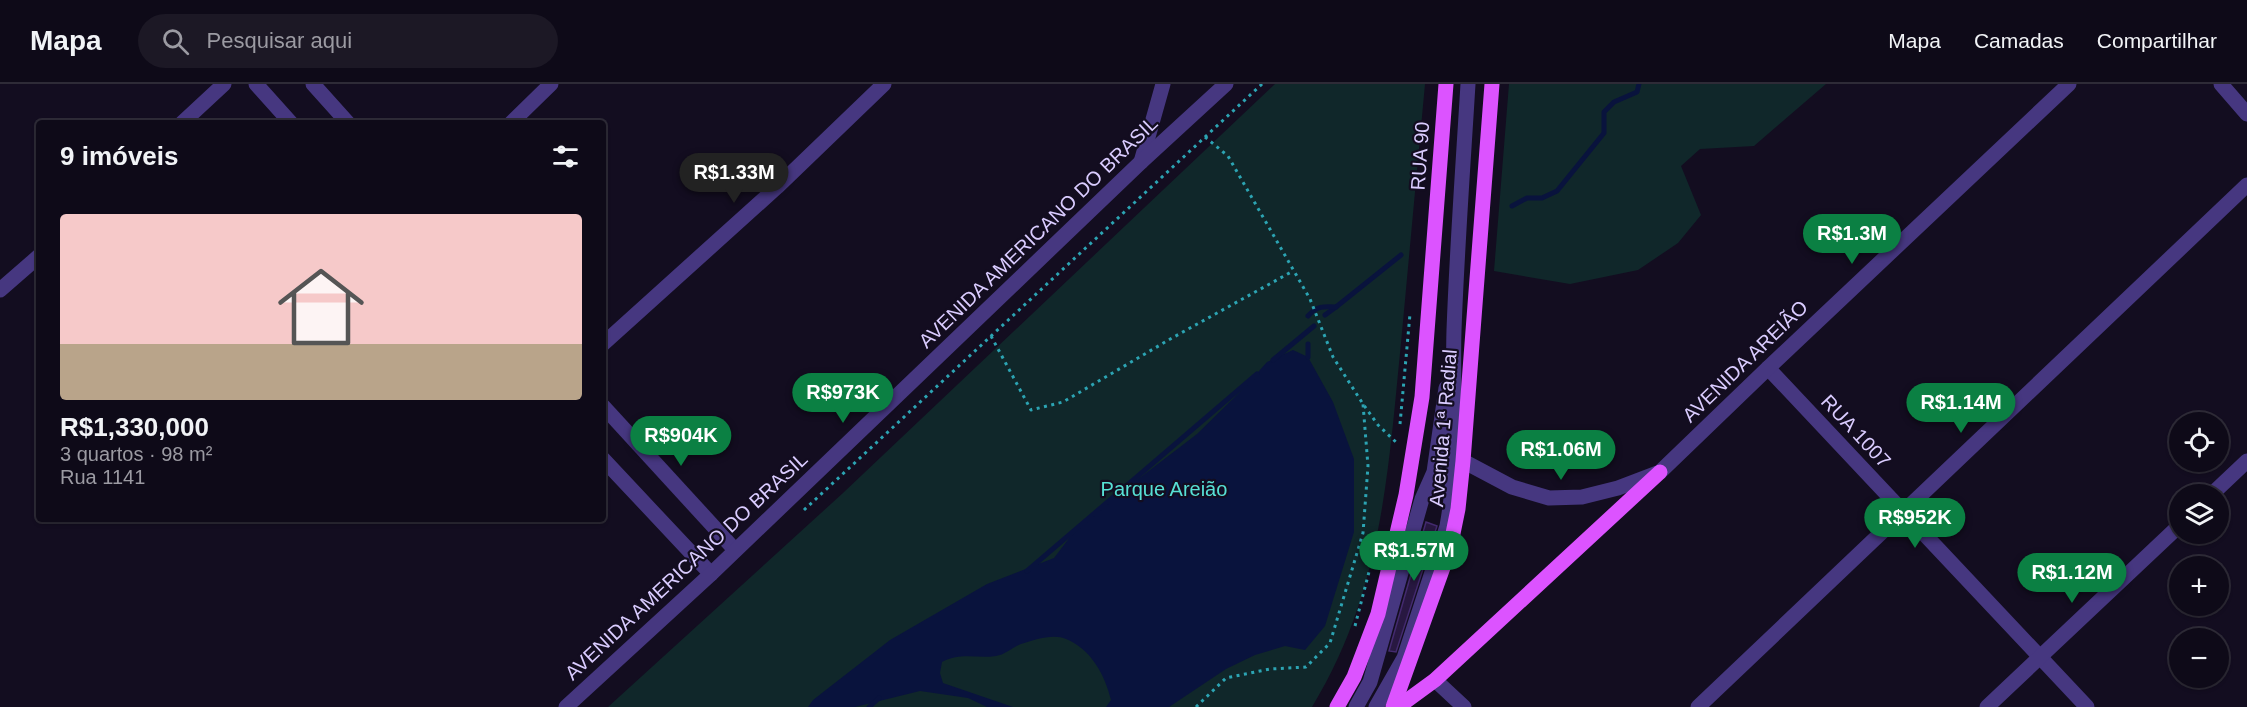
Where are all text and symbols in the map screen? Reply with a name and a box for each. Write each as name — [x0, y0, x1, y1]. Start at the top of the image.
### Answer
search box — [138, 14, 558, 68]
text: Mapa — [30, 25, 102, 56]
icon: search — [159, 25, 192, 58]
text: Pesquisar aqui — [207, 28, 352, 53]
text: Mapa — [1888, 29, 1941, 52]
text: Camadas — [1974, 29, 2064, 52]
text: Compartilhar — [2097, 29, 2217, 52]
street label: AVENIDA AMERICANO DO BRASIL — [914, 112, 1162, 352]
street label: RUA 90 — [1407, 121, 1433, 191]
icon: filters — [549, 140, 582, 173]
text: 9 imóveis — [60, 141, 179, 171]
pin: R$1.33M — [679, 153, 789, 204]
text: R$1.33M — [693, 161, 775, 183]
pin: R$1.3M — [1803, 214, 1901, 265]
text: R$1.3M — [1817, 222, 1887, 244]
icon: home — [267, 253, 375, 361]
street label: AVENIDA AREIÃO — [1677, 295, 1812, 426]
street label: Avenida 1ª Radial — [1425, 348, 1461, 508]
pin: R$973K — [794, 373, 892, 424]
text: R$973K — [806, 381, 880, 403]
pin: R$1.14M — [1906, 383, 2016, 434]
street label: RUA 1007 — [1817, 390, 1895, 472]
text: R$1.14M — [1920, 391, 2002, 413]
text: R$1,330,000 — [60, 412, 209, 442]
map controls — [2169, 412, 2229, 688]
button: locate — [2169, 412, 2229, 472]
pin: R$904K — [632, 416, 730, 467]
text: R$904K — [644, 424, 718, 446]
pin: R$1.06M — [1506, 430, 1616, 481]
text: R$1.06M — [1520, 438, 1602, 460]
text: 3 quartos · 98 m² — [60, 443, 212, 465]
street label: AVENIDA AMERICANO DO BRASIL — [560, 448, 812, 684]
text: Rua 1141 — [60, 466, 145, 488]
park label: Parque Areião — [1101, 478, 1227, 500]
button: layers — [2169, 484, 2229, 544]
pin: R$952K — [1866, 498, 1964, 549]
text: R$952K — [1878, 506, 1952, 528]
pin: R$1.57M — [1359, 531, 1469, 582]
text: R$1.57M — [1373, 539, 1455, 561]
pin: R$1.12M — [2017, 553, 2127, 604]
button: + — [2169, 556, 2229, 616]
text: R$1.12M — [2031, 561, 2113, 583]
button: − — [2169, 628, 2229, 688]

